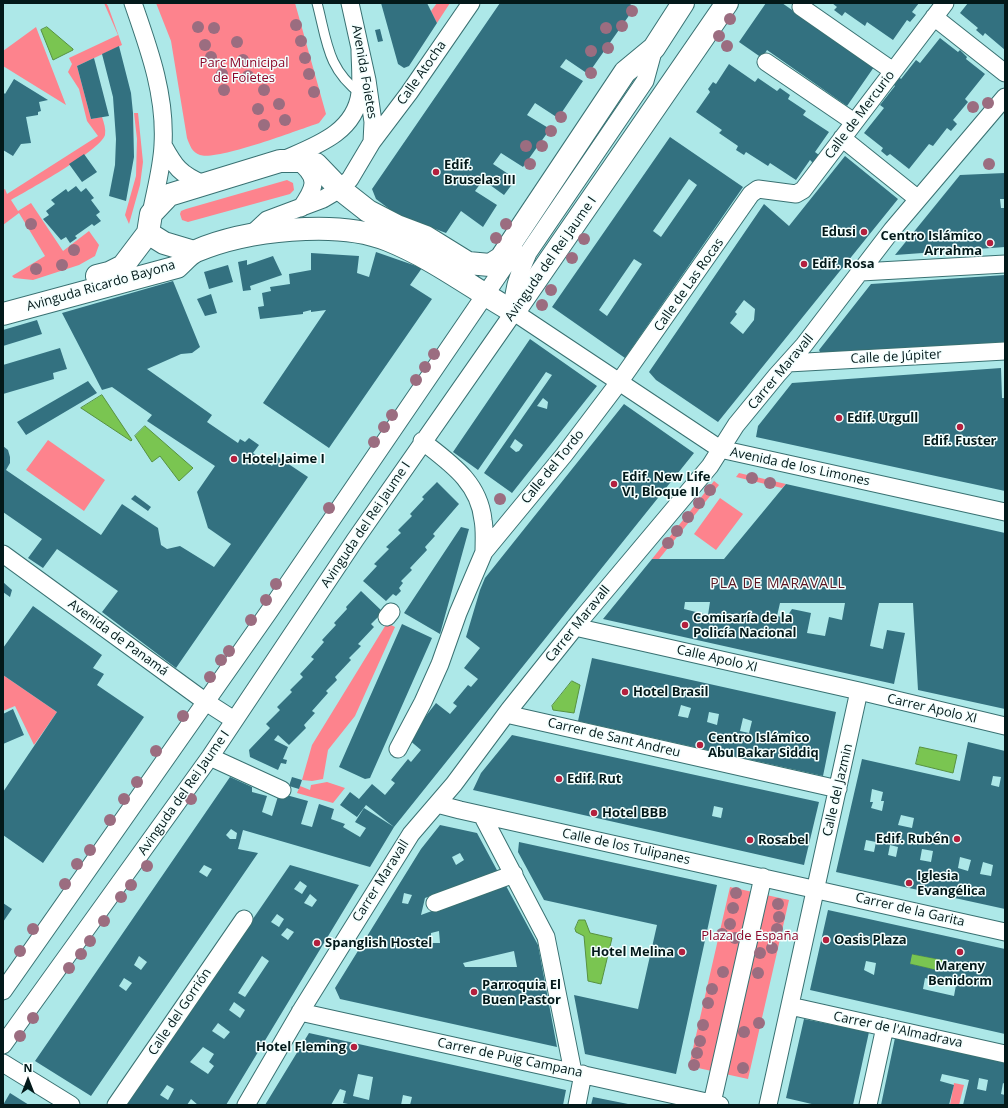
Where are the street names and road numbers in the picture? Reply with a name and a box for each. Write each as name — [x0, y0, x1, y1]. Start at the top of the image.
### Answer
street label: Avenida Foietes — [348, 24, 380, 120]
street label: Calle Atocha — [394, 38, 450, 108]
street label: Calle de Mercurio — [822, 68, 898, 162]
street label: Avinguda del Rei Jaume I — [502, 194, 600, 324]
street label: Calle de Las Rocas — [651, 235, 727, 335]
street label: Avinguda Ricardo Bayona — [25, 257, 177, 315]
street label: Carrer Maravall — [745, 331, 817, 413]
street label: Calle de Júpiter — [850, 347, 942, 367]
street label: Calle del Tordo — [518, 427, 588, 507]
street label: Avenida de los Limones — [729, 445, 871, 489]
street label: Avinguda del Rei Jaume I — [318, 459, 414, 591]
street label: Carrer Maravall — [542, 583, 614, 665]
street label: Avenida de Panamá — [65, 596, 171, 680]
street label: Calle Apolo XI — [675, 642, 759, 676]
street label: Carrer Apolo XI — [886, 691, 978, 727]
street label: Carrer de Sant Andreu — [546, 715, 682, 761]
street label: Avinguda del Rei Jaume I — [135, 728, 233, 858]
street label: Calle del Jazmin — [820, 742, 856, 838]
street label: Calle de los Tulipanes — [561, 826, 691, 868]
street label: Carrer Maravall — [350, 837, 412, 925]
street label: Carrer de la Garita — [854, 890, 966, 930]
street label: Calle del Gorrión — [145, 966, 215, 1058]
street label: Carrer de l'Almadrava — [832, 1009, 964, 1051]
street label: Carrer de Puig Campana — [436, 1035, 584, 1081]

